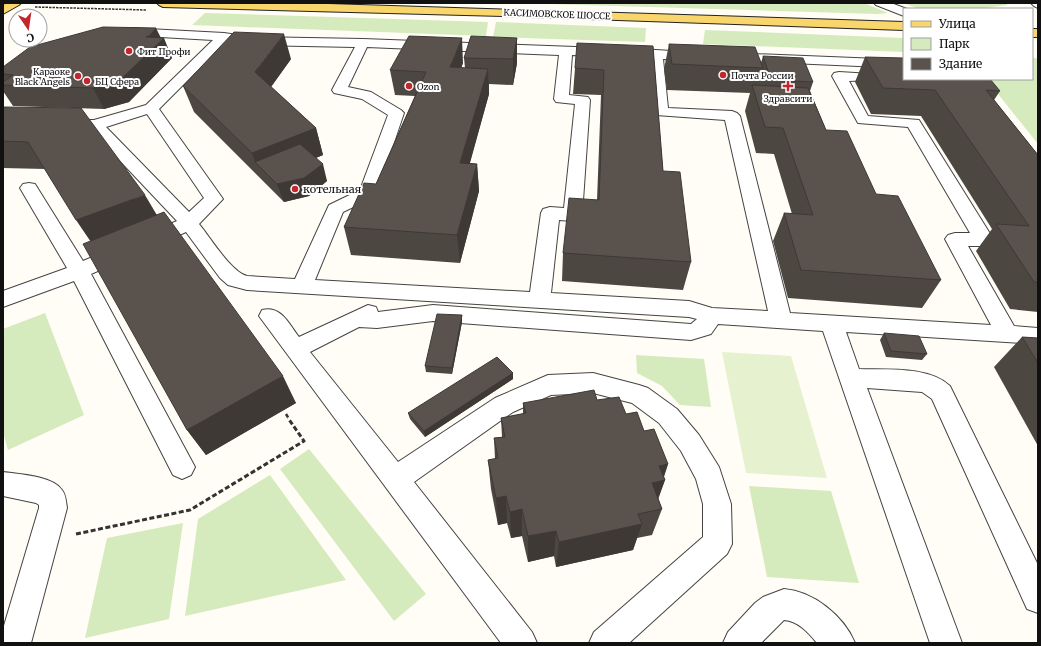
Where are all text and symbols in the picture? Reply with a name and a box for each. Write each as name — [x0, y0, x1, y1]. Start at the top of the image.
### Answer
street label: КАСИМОВСКОЕ ШОССЕ — [503, 7, 611, 21]
north arrow — [8, 8, 48, 48]
legend — [903, 8, 1033, 80]
text: Улица — [938, 16, 976, 31]
text: С — [25, 30, 35, 45]
text: Парк — [939, 36, 970, 51]
marker: Фит Профи — [124, 46, 134, 56]
place label: Фит Профи — [137, 46, 191, 57]
text: Здание — [939, 56, 982, 71]
place label: Караоке Black Angels — [15, 66, 71, 87]
marker: Почта России — [718, 70, 728, 80]
place label: Почта России — [731, 70, 794, 81]
marker: Караоке Black Angels — [73, 71, 83, 81]
marker: БЦ Сфера — [82, 76, 92, 86]
place label: БЦ Сфера — [95, 76, 139, 87]
marker: Ozon — [404, 81, 414, 91]
place label: Ozon — [417, 81, 440, 92]
marker: Здравсити — [783, 81, 793, 91]
place label: Здравсити — [764, 93, 812, 104]
place label: котельная — [303, 182, 362, 196]
marker: котельная — [290, 184, 300, 194]

